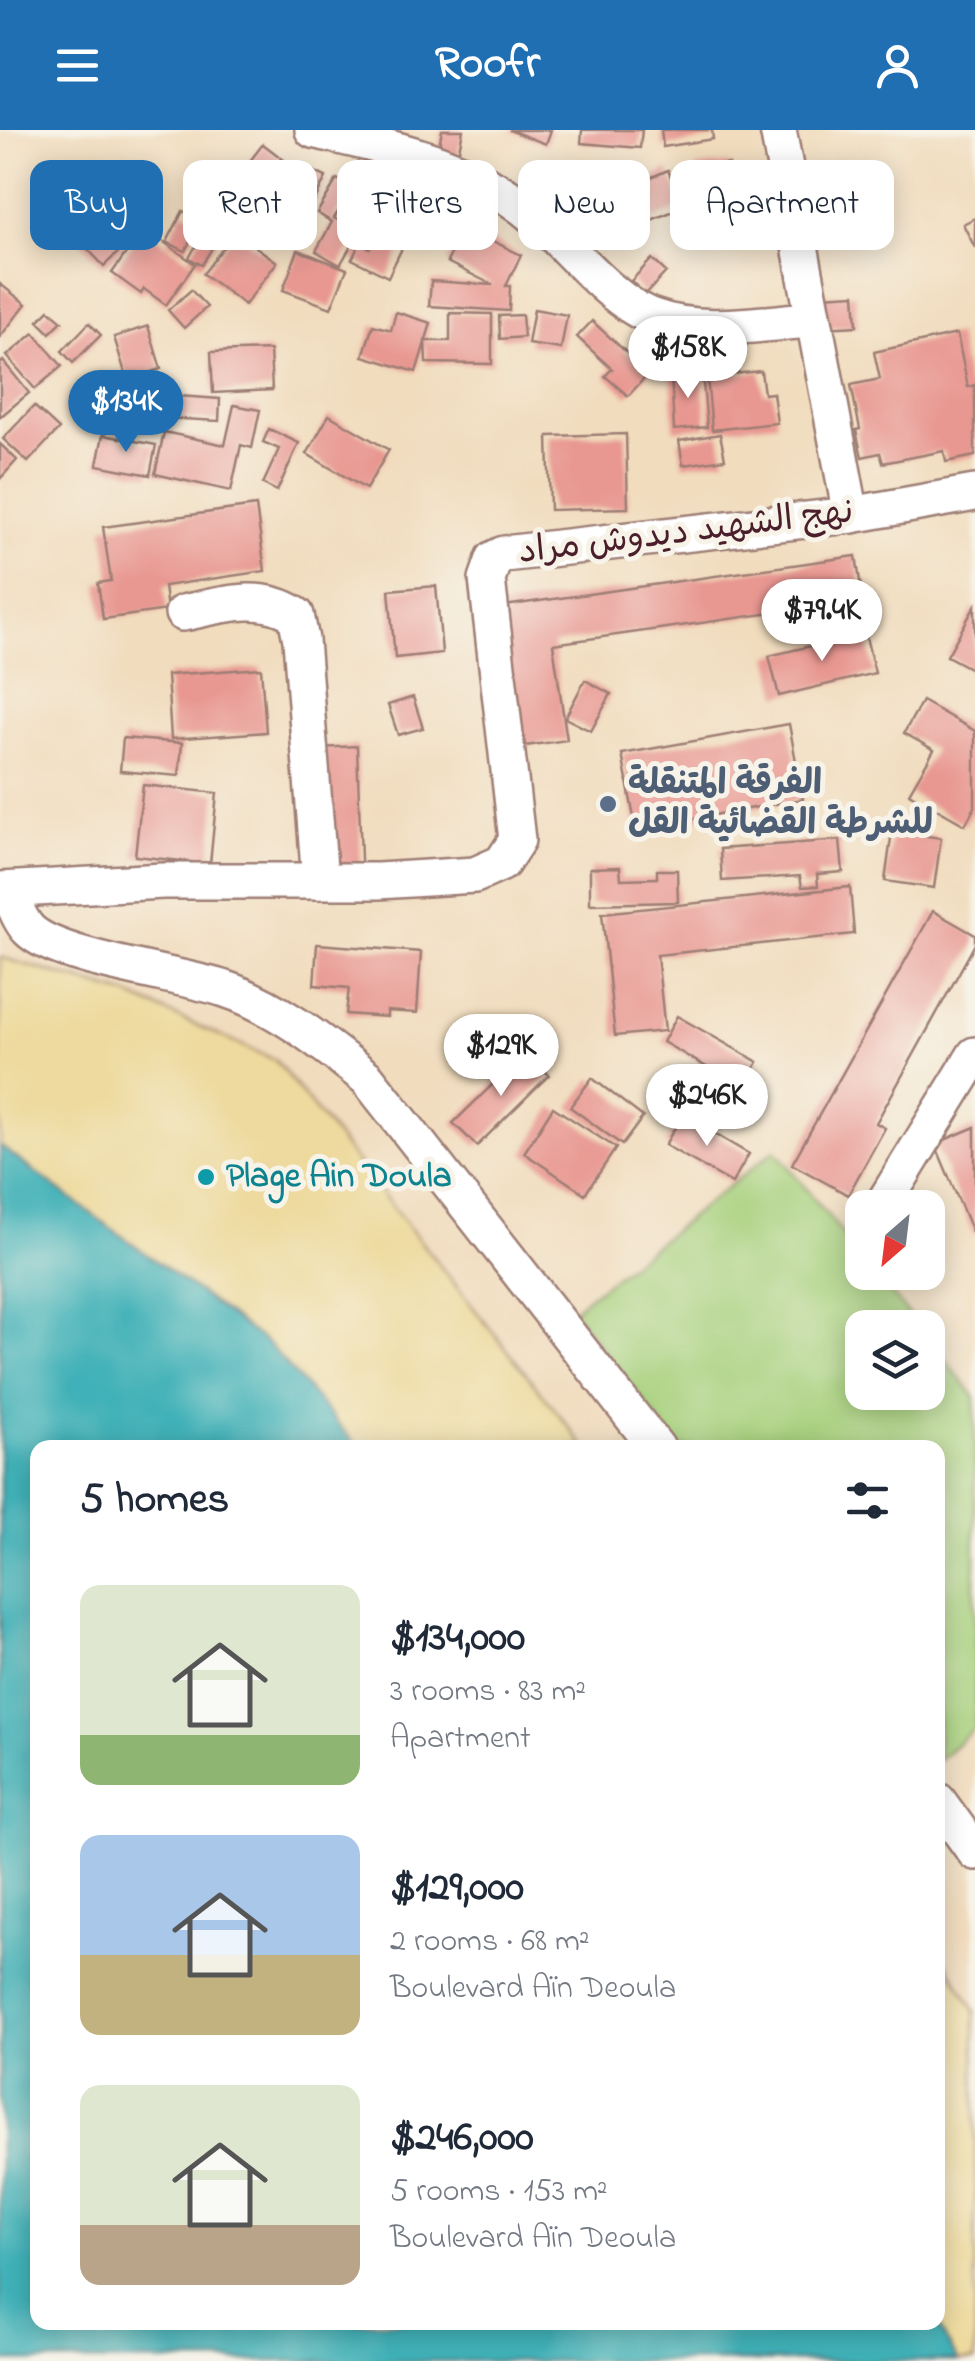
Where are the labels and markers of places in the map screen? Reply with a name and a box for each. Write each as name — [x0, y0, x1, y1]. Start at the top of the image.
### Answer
pin: $158K — [618, 316, 758, 401]
pin: $134K — [56, 370, 196, 455]
pin: $79.4K — [741, 579, 903, 664]
place label: الفرقة المتنقلة للشرطة القضائية القل — [628, 759, 933, 850]
marker: الفرقة المتنقلة للشرطة القضائية القل — [597, 793, 619, 815]
pin: $129K — [431, 1014, 571, 1099]
pin: $246K — [637, 1064, 777, 1149]
place label: Plage Ain Doula — [226, 1152, 452, 1204]
marker: Plage Ain Doula — [195, 1166, 217, 1188]

